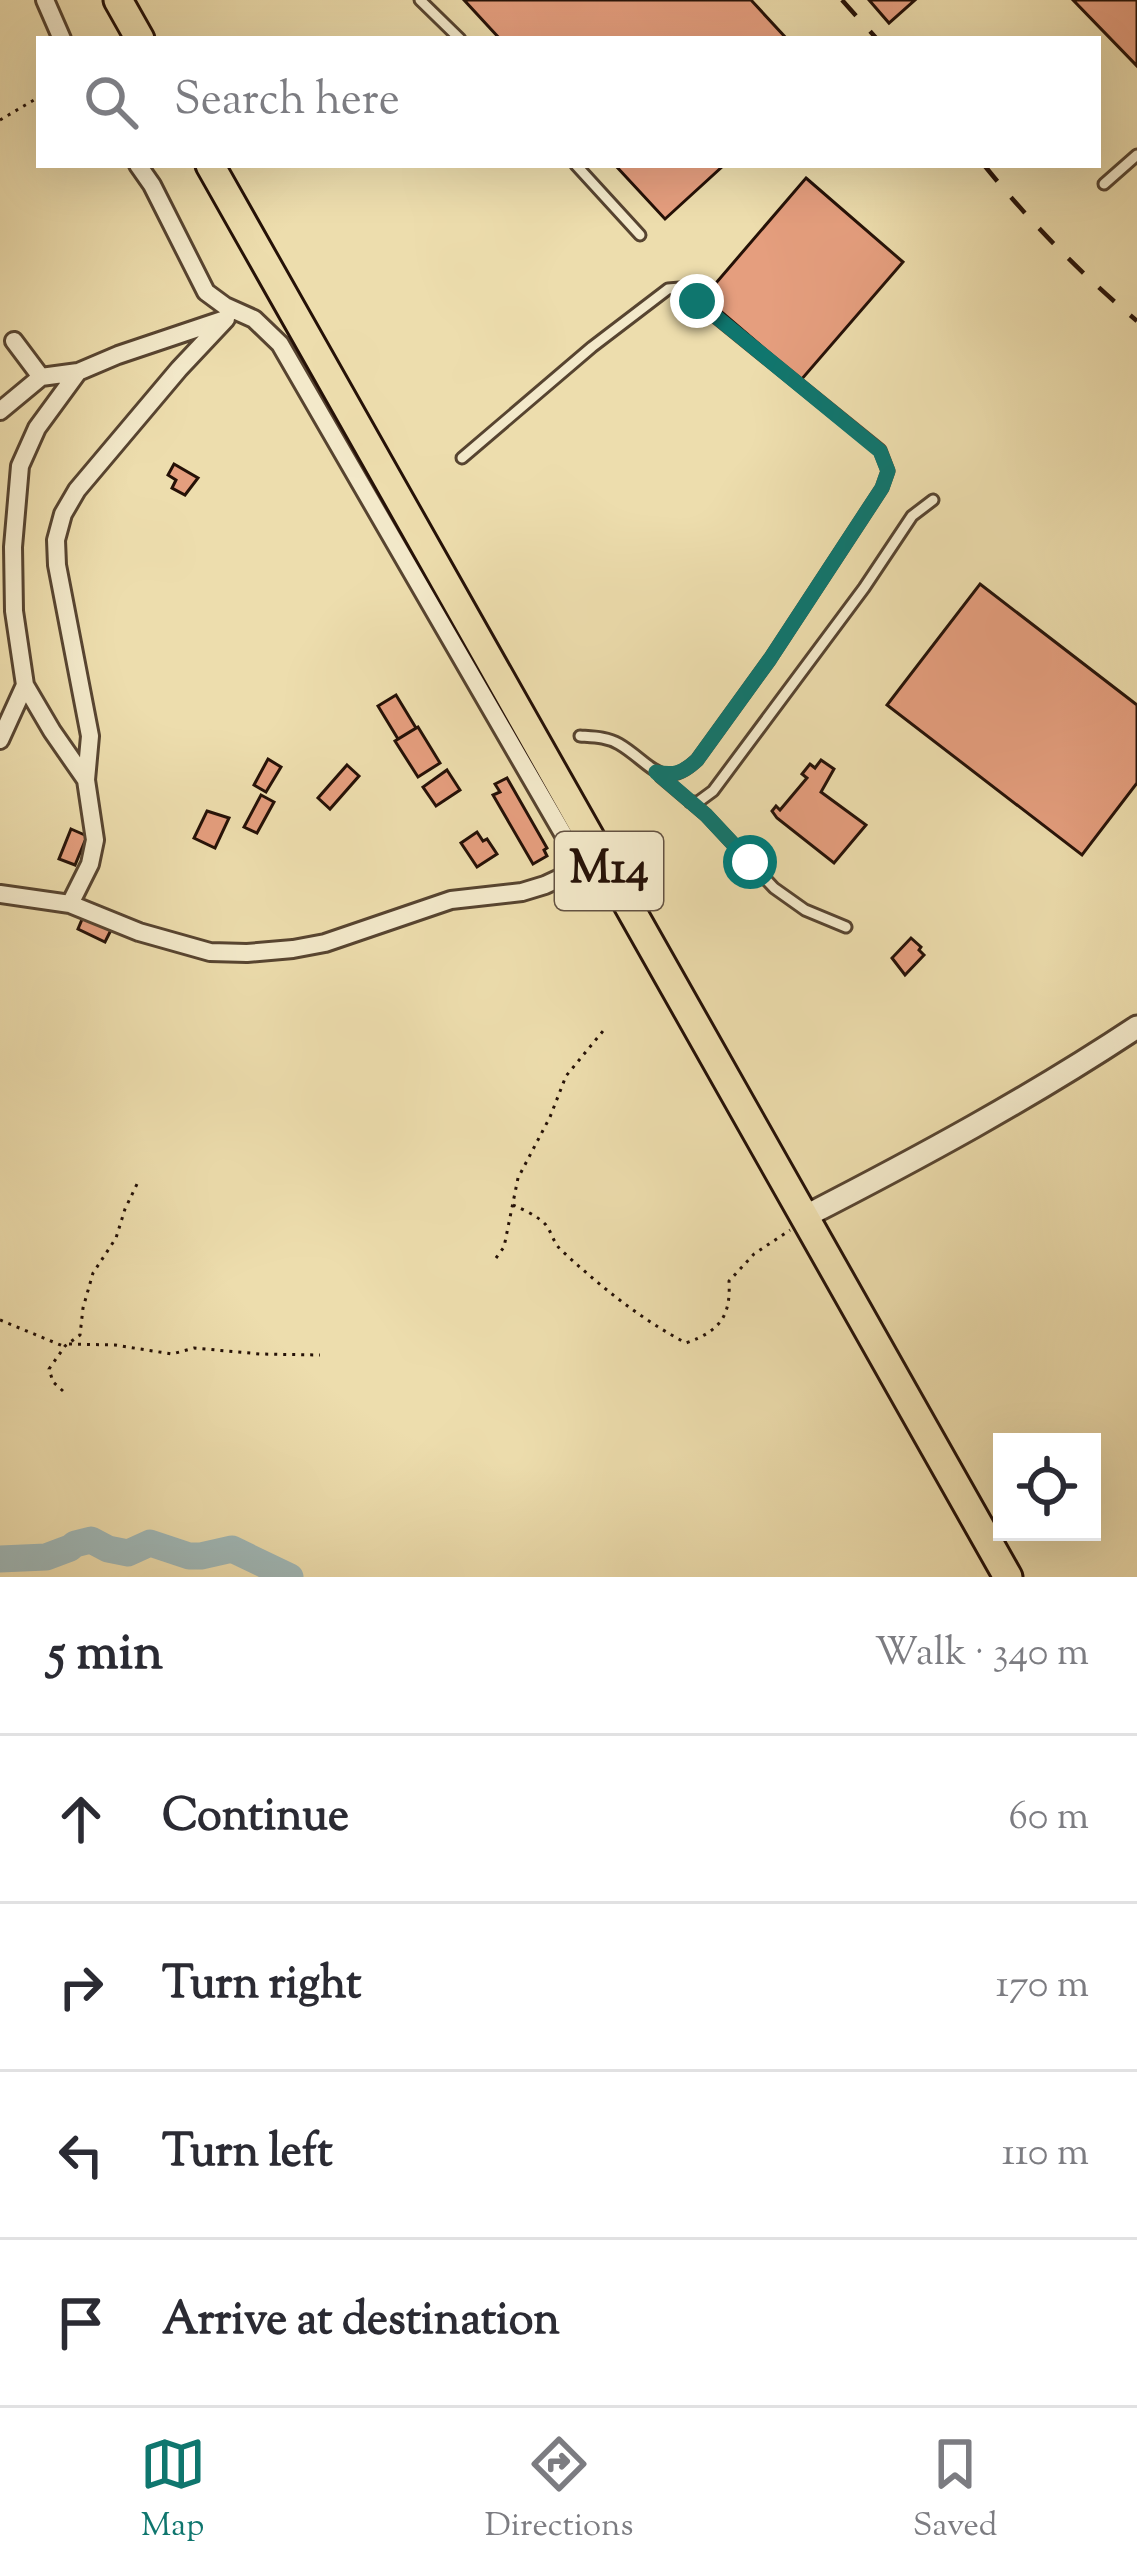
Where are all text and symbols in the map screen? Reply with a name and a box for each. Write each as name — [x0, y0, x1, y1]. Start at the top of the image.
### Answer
search box — [36, 36, 1101, 168]
icon: search — [78, 69, 144, 135]
text: Search here — [174, 70, 400, 135]
route end — [670, 274, 724, 328]
road number: M14 — [555, 832, 663, 910]
route start — [723, 835, 777, 889]
map controls — [993, 1433, 1101, 1541]
button: locate — [993, 1433, 1101, 1541]
text: 5 min — [48, 1619, 163, 1692]
text: Walk · 340 m — [875, 1627, 1089, 1683]
icon: ahead — [48, 1786, 114, 1852]
text: Continue — [162, 1786, 349, 1851]
text: 60 m — [1008, 1791, 1089, 1847]
icon: right — [48, 1954, 114, 2020]
text: Turn right — [162, 1954, 361, 2019]
text: 170 m — [996, 1959, 1089, 2015]
icon: left — [48, 2122, 114, 2188]
text: Turn left — [162, 2122, 333, 2187]
text: 110 m — [1002, 2127, 1089, 2183]
icon: arrive — [48, 2290, 114, 2356]
text: Arrive at destination — [162, 2290, 560, 2355]
tab: Map — [140, 2431, 206, 2551]
tab: Directions — [485, 2431, 634, 2551]
tab: Saved — [913, 2431, 997, 2551]

